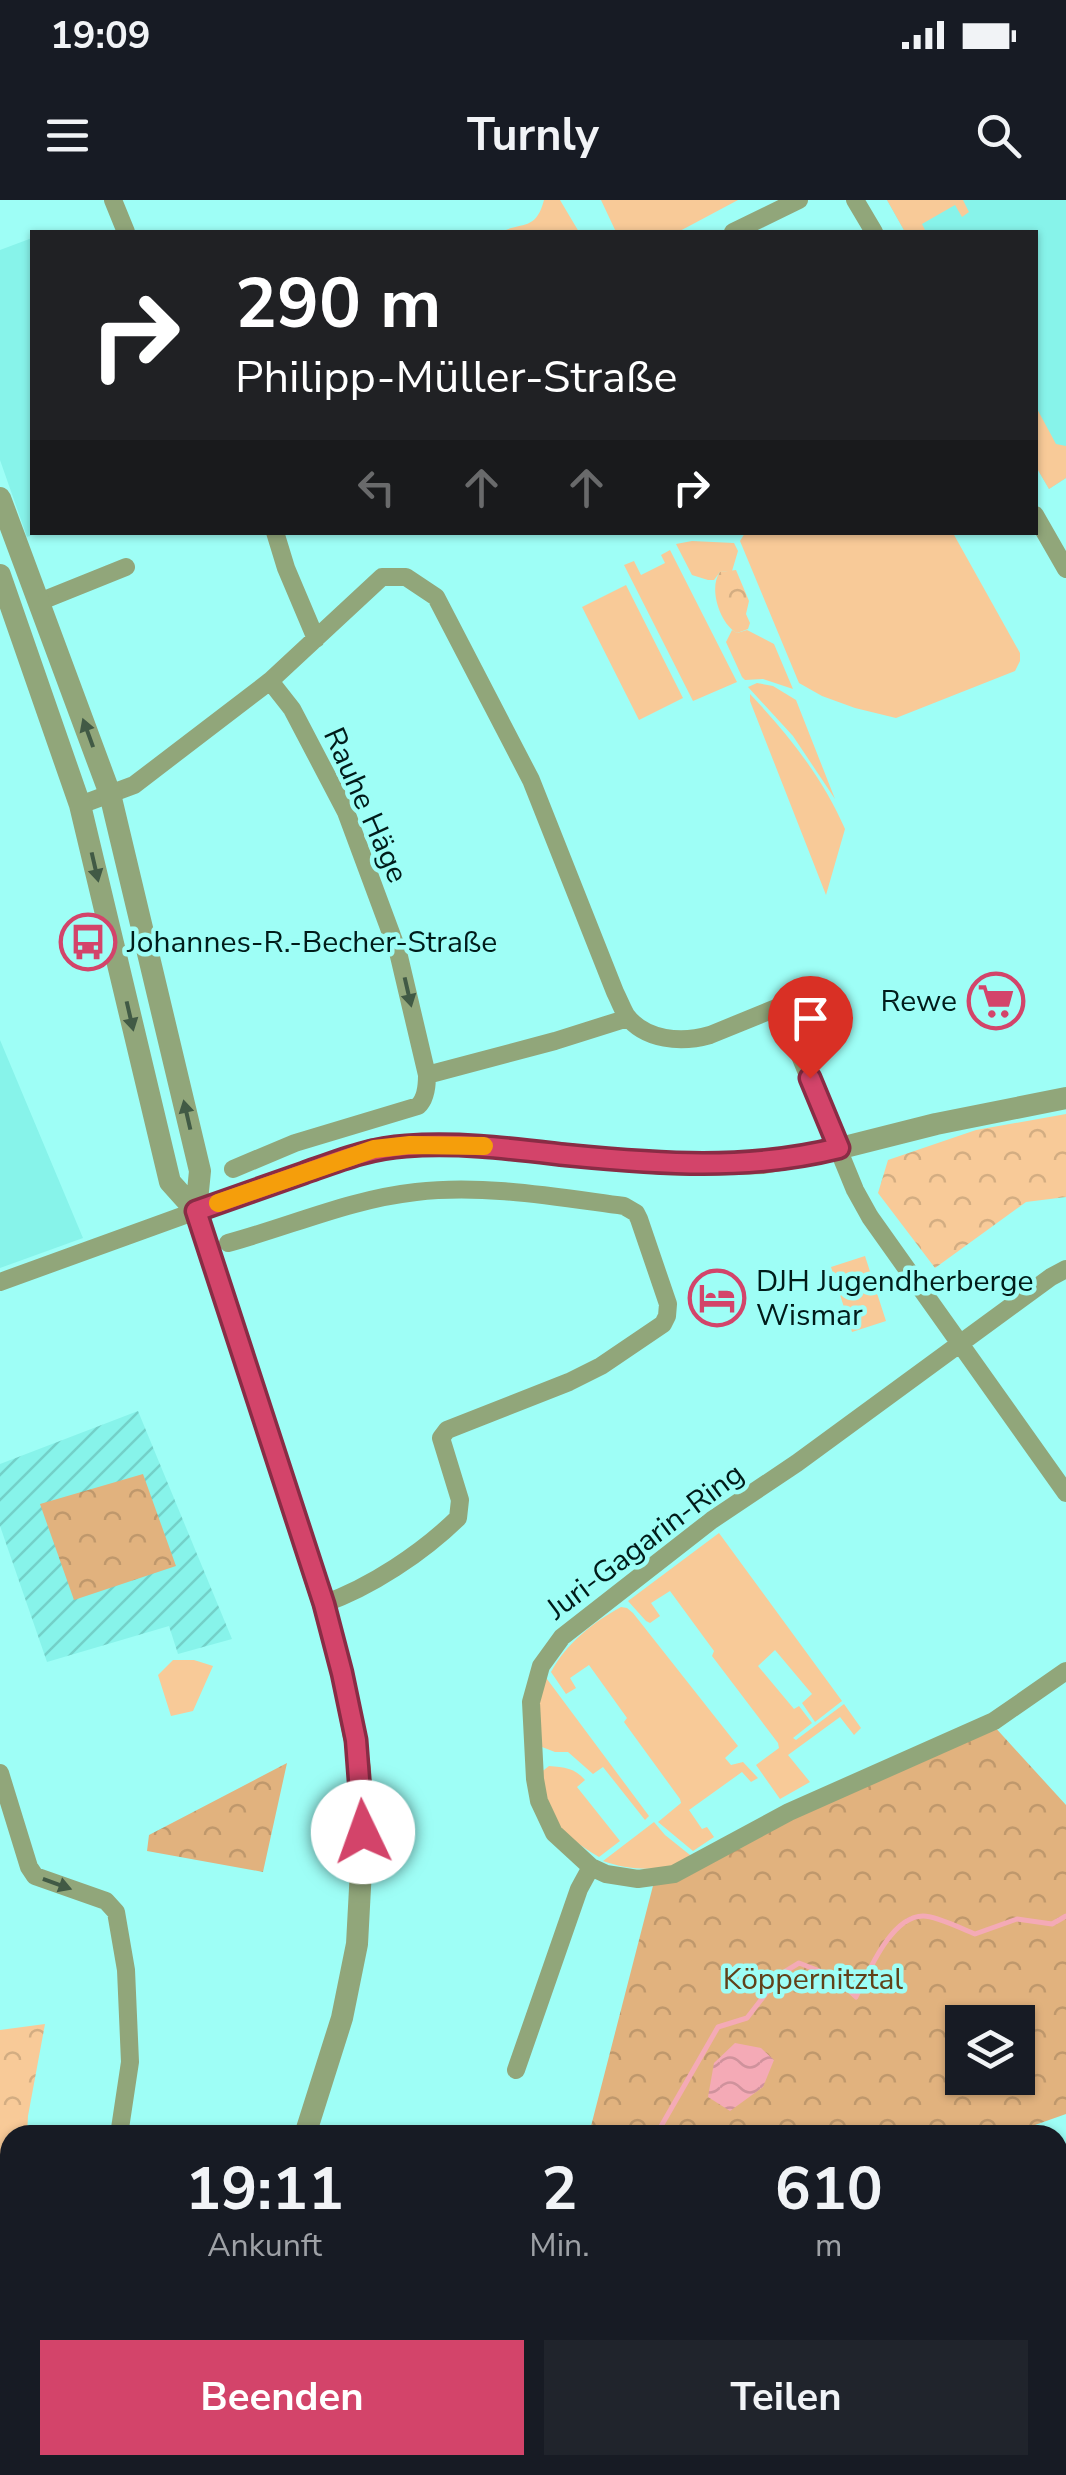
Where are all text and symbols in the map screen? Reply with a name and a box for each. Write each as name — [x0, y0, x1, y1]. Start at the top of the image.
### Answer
text: 19:09 — [50, 10, 151, 61]
text: Turnly — [467, 105, 599, 166]
icon: menu — [40, 108, 95, 163]
icon: search — [971, 108, 1026, 163]
text: 290 m — [235, 256, 441, 352]
icon: right — [70, 270, 200, 400]
text: Philipp-Müller-Straße — [235, 347, 678, 408]
icon: left — [349, 460, 404, 515]
icon: ahead — [454, 460, 509, 515]
icon: ahead — [559, 460, 614, 515]
icon: right — [664, 460, 719, 515]
one-way arrow — [80, 718, 95, 748]
street label: Rauhe Häge — [313, 721, 418, 889]
one-way arrow — [88, 852, 103, 883]
bus stop icon: Johannes-R.-Becher-Straße — [58, 912, 118, 972]
place label: Johannes-R.-Becher-Straße — [126, 922, 497, 963]
supermarket icon: Rewe — [966, 971, 1026, 1031]
pin — [768, 976, 853, 1079]
one-way arrow — [400, 977, 416, 1008]
place label: Rewe — [881, 981, 957, 1022]
icon: arrive — [783, 991, 838, 1046]
one-way arrow — [123, 1001, 139, 1032]
one-way arrow — [179, 1099, 194, 1130]
place label: DJH Jugendherberge Wismar — [756, 1261, 1033, 1336]
hotel icon: DJH Jugendherberge Wismar — [687, 1268, 747, 1328]
street label: Juri-Gagarin-Ring — [537, 1454, 752, 1630]
position arrow — [311, 1780, 415, 1884]
one-way arrow — [42, 1877, 72, 1892]
park label: Köppernitztal — [723, 1959, 903, 2000]
map controls — [945, 2005, 1035, 2095]
button: layers — [945, 2005, 1035, 2095]
text: 19:11 — [185, 2148, 344, 2230]
text: 2 — [541, 2148, 577, 2230]
text: 610 — [775, 2148, 883, 2230]
text: Ankunft — [207, 2224, 322, 2267]
text: Min. — [529, 2224, 590, 2267]
text: m — [815, 2224, 842, 2267]
button: Beenden — [40, 2340, 524, 2455]
button: Teilen — [544, 2340, 1028, 2455]

